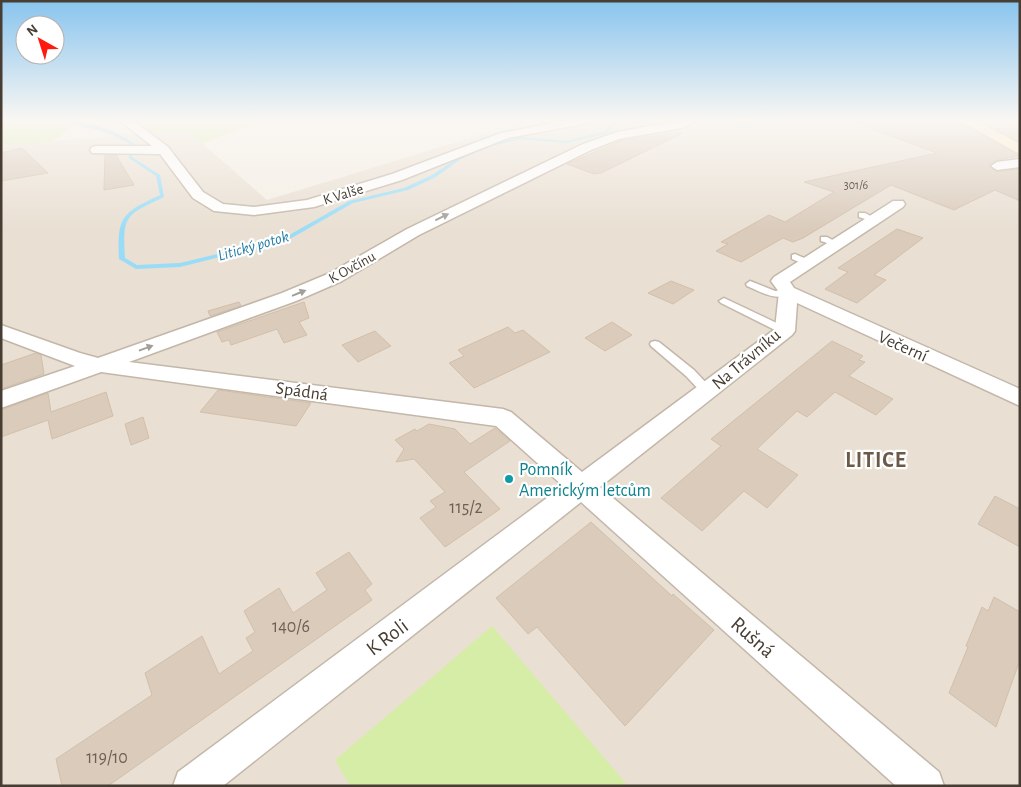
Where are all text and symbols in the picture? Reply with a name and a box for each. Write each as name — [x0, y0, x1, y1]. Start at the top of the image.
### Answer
north arrow — [15, 15, 65, 65]
text: N — [24, 22, 41, 39]
house number: 301/6 — [844, 179, 869, 191]
street label: K Valše — [321, 181, 365, 208]
one-way arrow — [435, 213, 449, 221]
water label: Litický potok — [216, 228, 291, 265]
street label: K Ovčínu — [326, 248, 379, 286]
one-way arrow — [292, 288, 306, 296]
street label: Na Trávníku — [709, 326, 784, 393]
street label: Večerní — [875, 328, 931, 366]
one-way arrow — [139, 344, 154, 352]
street label: Spádná — [274, 379, 329, 405]
district label: LITICE — [845, 449, 907, 471]
place label: Pomník Americkým letcům — [519, 461, 651, 500]
marker: Pomník Americkým letcům — [503, 473, 515, 485]
house number: 115/2 — [449, 499, 483, 517]
street label: Rušná — [727, 613, 779, 662]
street label: K Roli — [362, 615, 412, 660]
house number: 140/6 — [272, 618, 310, 636]
house number: 119/10 — [86, 749, 128, 767]

